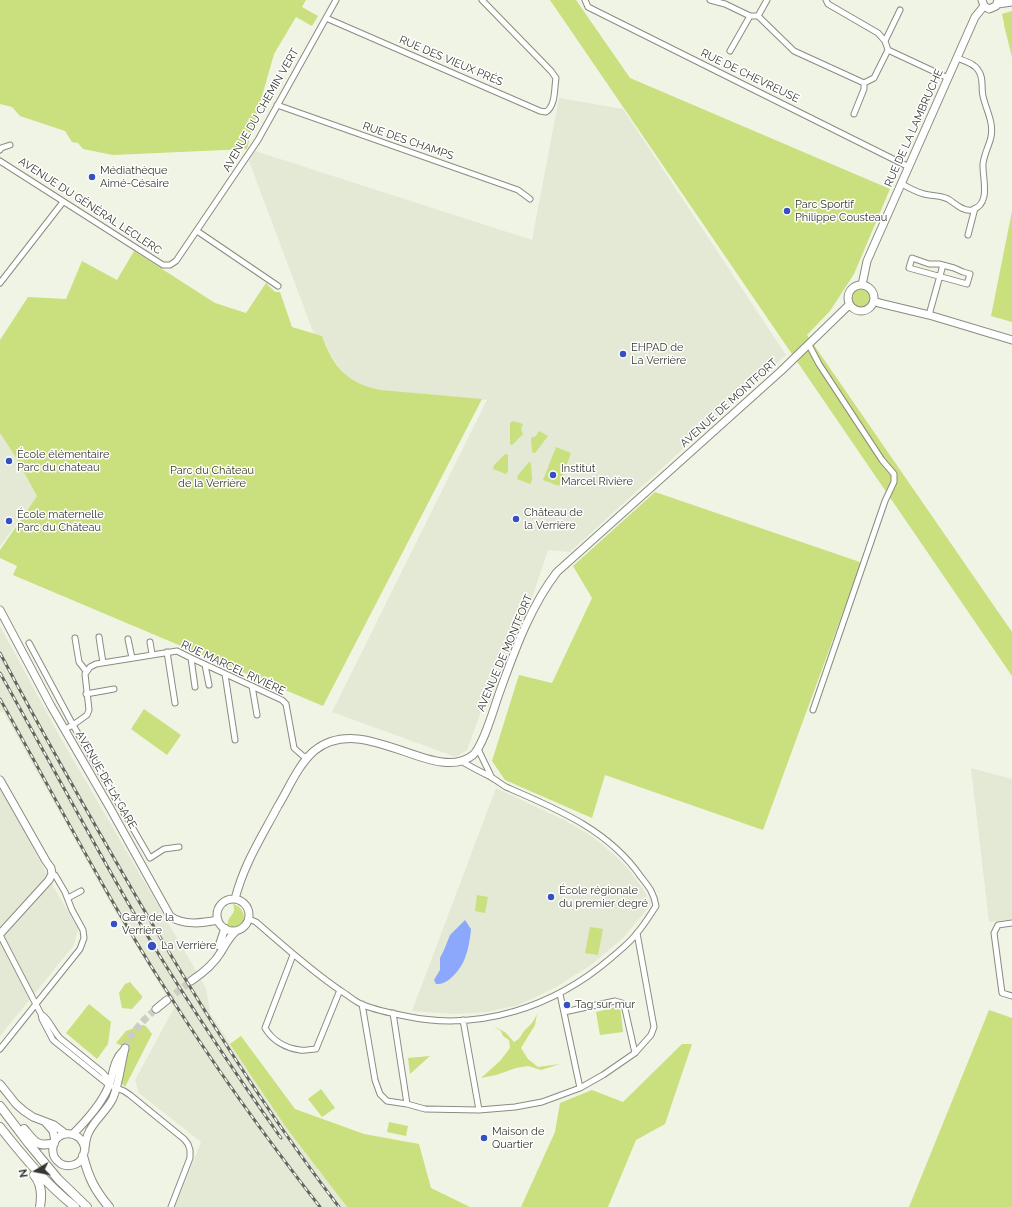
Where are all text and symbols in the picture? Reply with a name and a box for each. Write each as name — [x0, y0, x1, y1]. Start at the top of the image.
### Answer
street label: RUE DES VIEUX PRÉS — [397, 33, 505, 89]
street label: AVENUE DU CHEMIN VERT — [220, 46, 302, 174]
street label: RUE DE CHEVREUSE — [699, 46, 801, 106]
street label: RUE DE LA LAMBRUCHE — [882, 67, 946, 189]
street label: RUE DES CHAMPS — [361, 119, 455, 163]
street label: AVENUE DU GÉNÉRAL LECLERC — [16, 155, 164, 257]
place label: Médiathèque Aimé-Césaire — [100, 164, 169, 190]
marker: Médiathèque Aimé-Césaire — [87, 172, 97, 182]
place label: Parc Sportif Philippe Cousteau — [795, 198, 887, 224]
marker: Parc Sportif Philippe Cousteau — [782, 206, 792, 216]
place label: EHPAD de La Verrière — [631, 341, 686, 367]
marker: EHPAD de La Verrière — [618, 349, 628, 359]
street label: AVENUE DE MONTFORT — [678, 356, 780, 450]
place label: École élémentaire Parc du chateau — [17, 448, 109, 474]
marker: École élémentaire Parc du chateau — [4, 456, 14, 466]
place label: Institut Marcel Rivière — [561, 462, 633, 488]
park label: Parc du Château de la Verrière — [170, 464, 254, 490]
marker: Institut Marcel Rivière — [548, 470, 558, 480]
place label: Château de la Verrière — [524, 506, 583, 532]
place label: École maternelle Parc du Château — [17, 508, 104, 534]
marker: Château de la Verrière — [511, 514, 521, 524]
marker: École maternelle Parc du Château — [4, 516, 14, 526]
street label: AVENUE DE MONTFORT — [474, 592, 536, 714]
street label: RUE MARCEL RIVIÈRE — [179, 638, 287, 698]
street label: AVENUE DE LA GARE — [73, 729, 139, 831]
place label: École régionale du premier degré — [559, 884, 648, 910]
marker: École régionale du premier degré — [546, 892, 556, 902]
place label: Gare de la Verrière — [122, 911, 174, 937]
marker: Gare de la Verrière — [109, 919, 119, 929]
place label: La Verrière — [161, 939, 216, 953]
marker: La Verrière — [146, 940, 158, 952]
place label: Tag sur mur — [575, 998, 635, 1012]
marker: Tag sur mur — [562, 1000, 572, 1010]
place label: Maison de Quartier — [492, 1125, 544, 1151]
marker: Maison de Quartier — [479, 1133, 489, 1143]
north arrow — [16, 1151, 56, 1191]
text: N — [17, 1168, 31, 1178]

